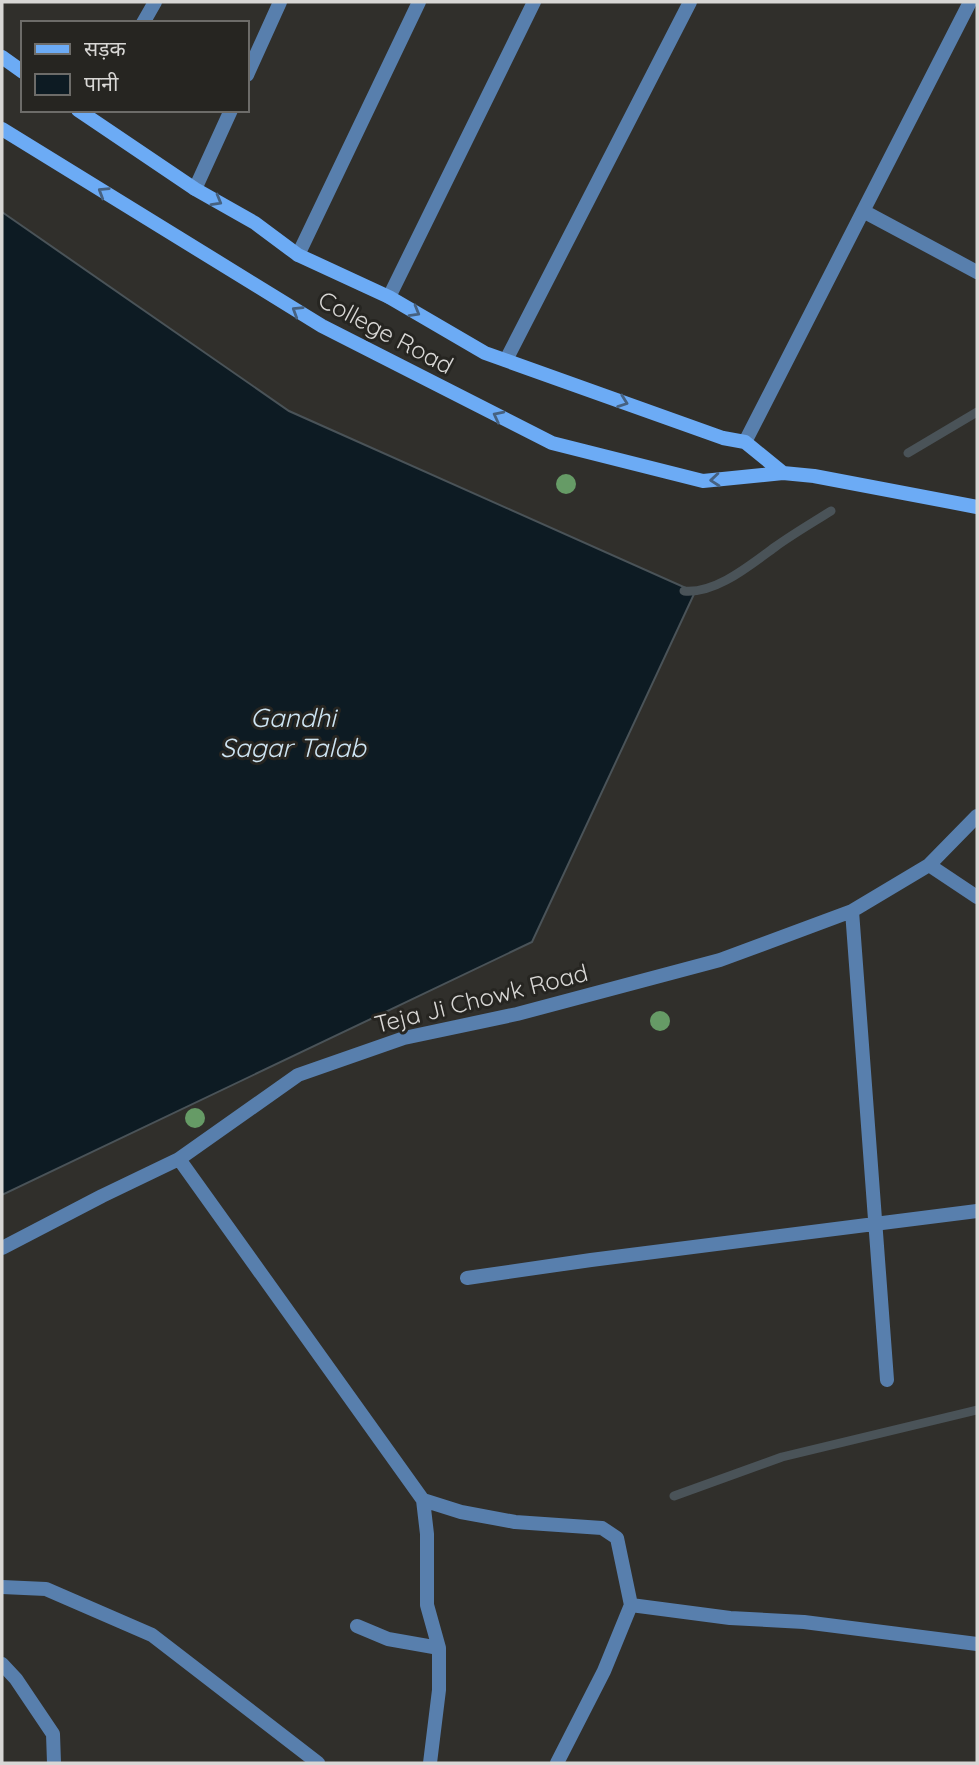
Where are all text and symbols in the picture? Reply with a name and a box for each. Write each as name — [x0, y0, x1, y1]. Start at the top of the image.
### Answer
legend — [21, 21, 248, 112]
text: सड़क — [84, 35, 126, 61]
text: पानी — [84, 70, 119, 96]
one-way arrow — [98, 187, 111, 200]
one-way arrow — [210, 193, 222, 206]
street label: College Road — [313, 284, 459, 380]
one-way arrow — [408, 304, 420, 317]
one-way arrow — [291, 306, 304, 319]
one-way arrow — [616, 394, 628, 408]
one-way arrow — [493, 411, 506, 424]
one-way arrow — [709, 472, 720, 487]
water label: Gandhi Sagar Talab — [220, 701, 367, 764]
street label: Teja Ji Chowk Road — [371, 957, 591, 1039]

